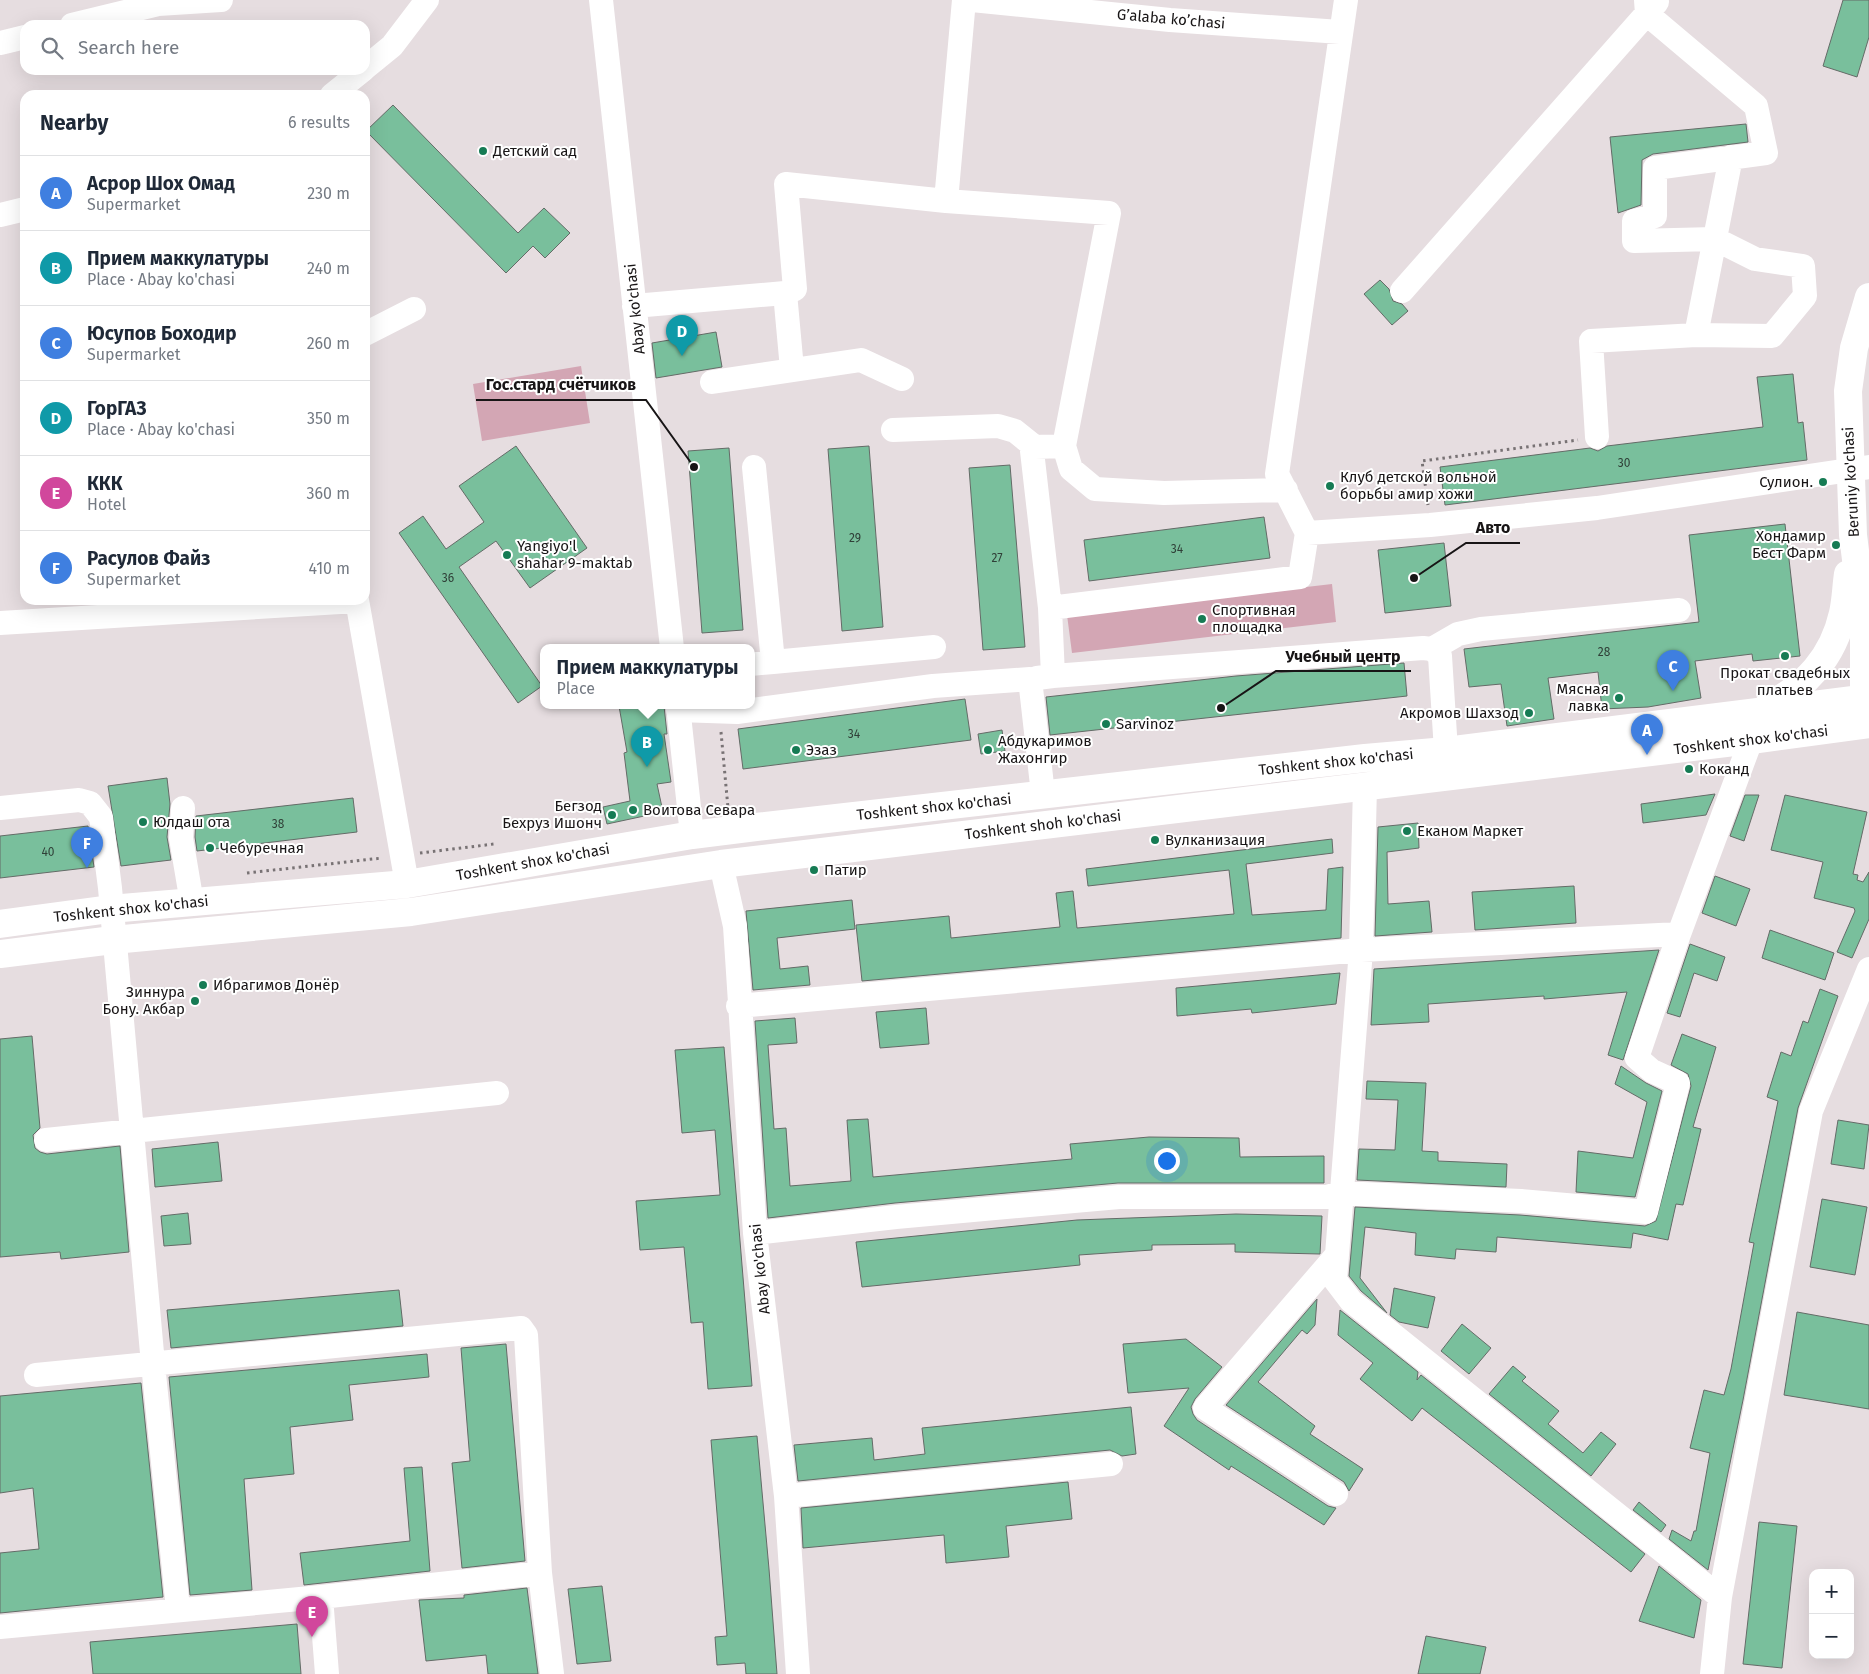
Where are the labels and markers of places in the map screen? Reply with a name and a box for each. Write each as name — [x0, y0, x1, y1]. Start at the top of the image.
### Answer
place label: Детский сад — [492, 142, 577, 160]
marker: Детский сад — [477, 145, 489, 157]
pin: D — [666, 315, 698, 356]
callout: Гос.стард счётчиков — [476, 369, 646, 400]
place label: Клуб детской вольной борьбы амир хожи — [1340, 468, 1497, 503]
place label: Сулион. — [1759, 473, 1813, 491]
marker: Сулион. — [1817, 476, 1829, 488]
marker: Клуб детской вольной борьбы амир хожи — [1324, 480, 1336, 492]
callout: Авто — [1466, 512, 1520, 543]
place label: Хондамир Бест Фарм — [1752, 527, 1826, 562]
place label: Yangiyo'l shahar 9-maktab — [517, 537, 633, 572]
marker: Хондамир Бест Фарм — [1830, 539, 1842, 551]
marker: Yangiyo'l shahar 9-maktab — [501, 549, 513, 561]
place label: Спортивная площадка — [1212, 601, 1296, 636]
marker: Спортивная площадка — [1196, 613, 1208, 625]
callout: Учебный центр — [1276, 640, 1411, 671]
pin: C — [1657, 650, 1689, 691]
marker: Прокат свадебных платьев — [1779, 650, 1791, 662]
place label: Прокат свадебных платьев — [1720, 664, 1851, 699]
place label: Мясная лавка — [1557, 680, 1609, 715]
marker: Мясная лавка — [1613, 692, 1625, 704]
place label: Акромов Шахзод — [1400, 704, 1519, 722]
marker: Акромов Шахзод — [1523, 707, 1535, 719]
pin: A — [1631, 714, 1663, 755]
place label: Sarvinoz — [1116, 715, 1174, 733]
marker: Sarvinoz — [1100, 718, 1112, 730]
pin: B — [631, 726, 663, 767]
place label: Абдукаримов Жахонгир — [998, 732, 1092, 767]
place label: Эзаз — [806, 741, 837, 759]
marker: Эзаз — [790, 744, 802, 756]
marker: Абдукаримов Жахонгир — [982, 744, 994, 756]
place label: Коканд — [1699, 760, 1749, 778]
marker: Коканд — [1683, 763, 1695, 775]
place label: Бегзод Бехруз Ишонч — [502, 797, 602, 832]
place label: Воитова Севара — [643, 801, 755, 819]
marker: Воитова Севара — [627, 804, 639, 816]
marker: Бегзод Бехруз Ишонч — [606, 809, 618, 821]
place label: Юлдаш ота — [153, 813, 230, 831]
marker: Юлдаш ота — [137, 816, 149, 828]
place label: Еканом Маркет — [1417, 822, 1523, 840]
marker: Еканом Маркет — [1401, 825, 1413, 837]
pin: F — [71, 827, 103, 868]
place label: Вулканизация — [1165, 831, 1265, 849]
marker: Вулканизация — [1149, 834, 1161, 846]
place label: Чебуречная — [220, 839, 304, 857]
marker: Чебуречная — [204, 842, 216, 854]
place label: Патир — [824, 861, 867, 879]
marker: Патир — [808, 864, 820, 876]
place label: Ибрагимов Донёр — [213, 976, 339, 994]
marker: Ибрагимов Донёр — [197, 979, 209, 991]
place label: Зиннура Бону. Акбар — [102, 983, 185, 1018]
marker: Зиннура Бону. Акбар — [189, 995, 201, 1007]
pin: E — [296, 1596, 328, 1637]

